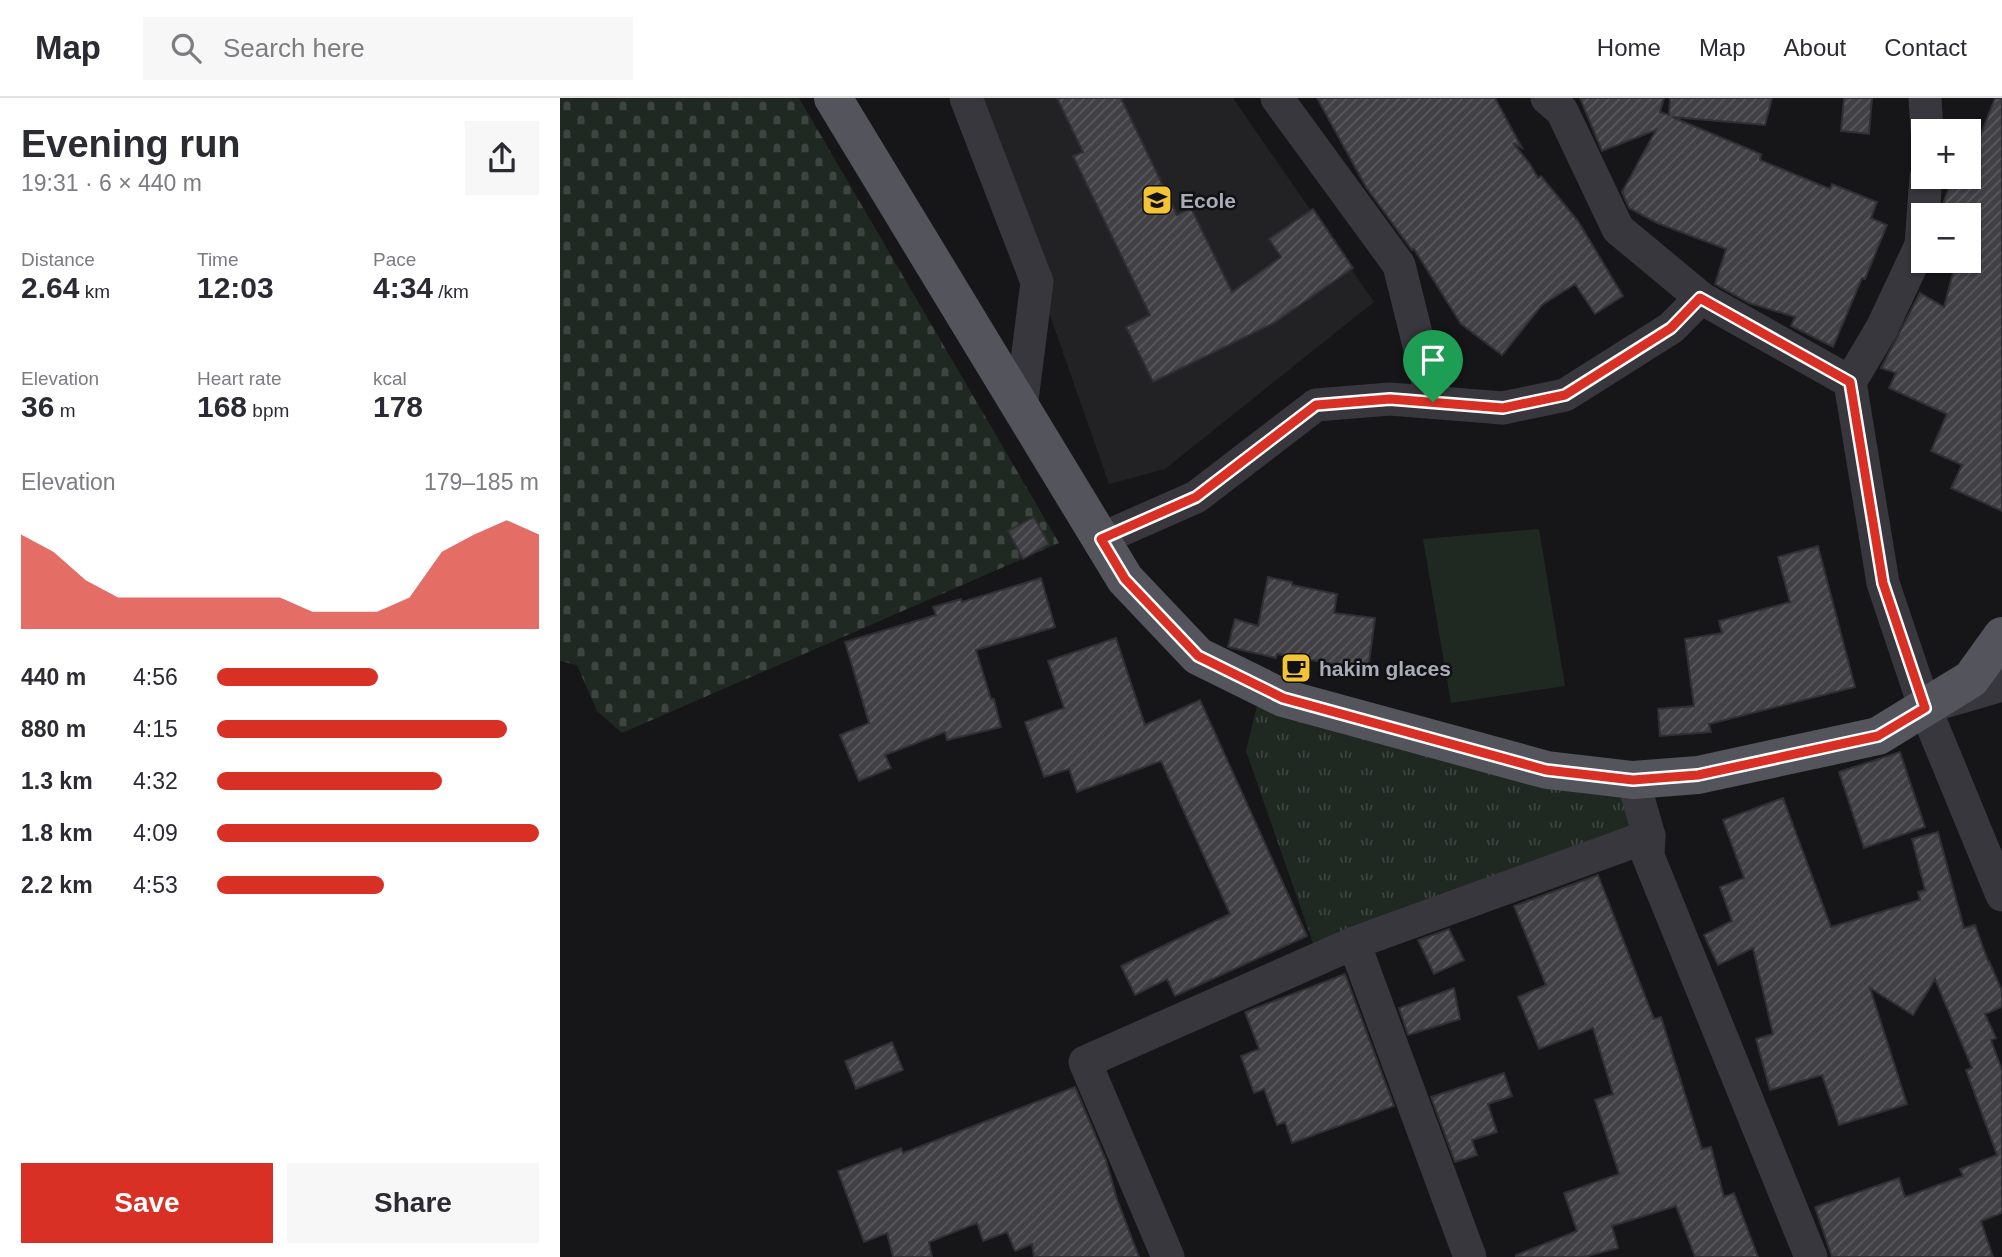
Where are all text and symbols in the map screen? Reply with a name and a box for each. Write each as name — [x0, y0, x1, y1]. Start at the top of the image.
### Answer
search box — [143, 17, 633, 80]
text: Map — [35, 29, 101, 66]
icon: search — [167, 29, 205, 67]
text: Search here — [223, 33, 365, 63]
text: Home — [1597, 34, 1661, 61]
text: Map — [1699, 34, 1746, 61]
text: About — [1784, 34, 1846, 61]
text: Contact — [1884, 34, 1967, 61]
map controls — [1911, 119, 1981, 273]
button: + — [1911, 119, 1981, 189]
button: share — [465, 121, 539, 195]
text: Evening run — [21, 123, 241, 165]
text: 19:31 · 6 × 440 m — [21, 170, 202, 196]
school or university icon: Ecole — [1140, 183, 1174, 217]
place label: Ecole — [1180, 189, 1236, 212]
button: − — [1911, 203, 1981, 273]
text: Distance — [21, 249, 95, 270]
text: Time — [197, 249, 239, 270]
text: Pace — [373, 249, 416, 270]
text: 2.64 — [21, 271, 79, 304]
text: 12:03 — [197, 271, 274, 304]
text: 4:34 — [373, 271, 433, 304]
text: km — [79, 281, 110, 302]
text: /km — [433, 281, 469, 302]
pin — [1403, 330, 1463, 402]
icon: arrive — [1414, 341, 1452, 379]
text: Elevation — [21, 368, 99, 389]
text: Heart rate — [197, 368, 281, 389]
text: kcal — [373, 368, 407, 389]
text: 36 — [21, 390, 54, 423]
text: 168 — [197, 390, 247, 423]
text: 178 — [373, 390, 423, 423]
text: m — [54, 400, 75, 421]
text: bpm — [247, 400, 289, 421]
text: Elevation — [21, 469, 116, 495]
text: 179–185 m — [424, 469, 539, 495]
cafe icon: hakim glaces — [1279, 651, 1313, 685]
place label: hakim glaces — [1319, 657, 1451, 680]
text: 440 m — [21, 664, 86, 690]
text: 4:56 — [133, 664, 178, 690]
text: 880 m — [21, 716, 86, 742]
text: 4:15 — [133, 716, 178, 742]
text: 1.3 km — [21, 768, 93, 794]
text: 4:32 — [133, 768, 178, 794]
text: 1.8 km — [21, 820, 93, 846]
text: 4:09 — [133, 820, 178, 846]
text: 2.2 km — [21, 872, 93, 898]
text: 4:53 — [133, 872, 178, 898]
button: Save — [21, 1163, 273, 1243]
button: Share — [287, 1163, 539, 1243]

